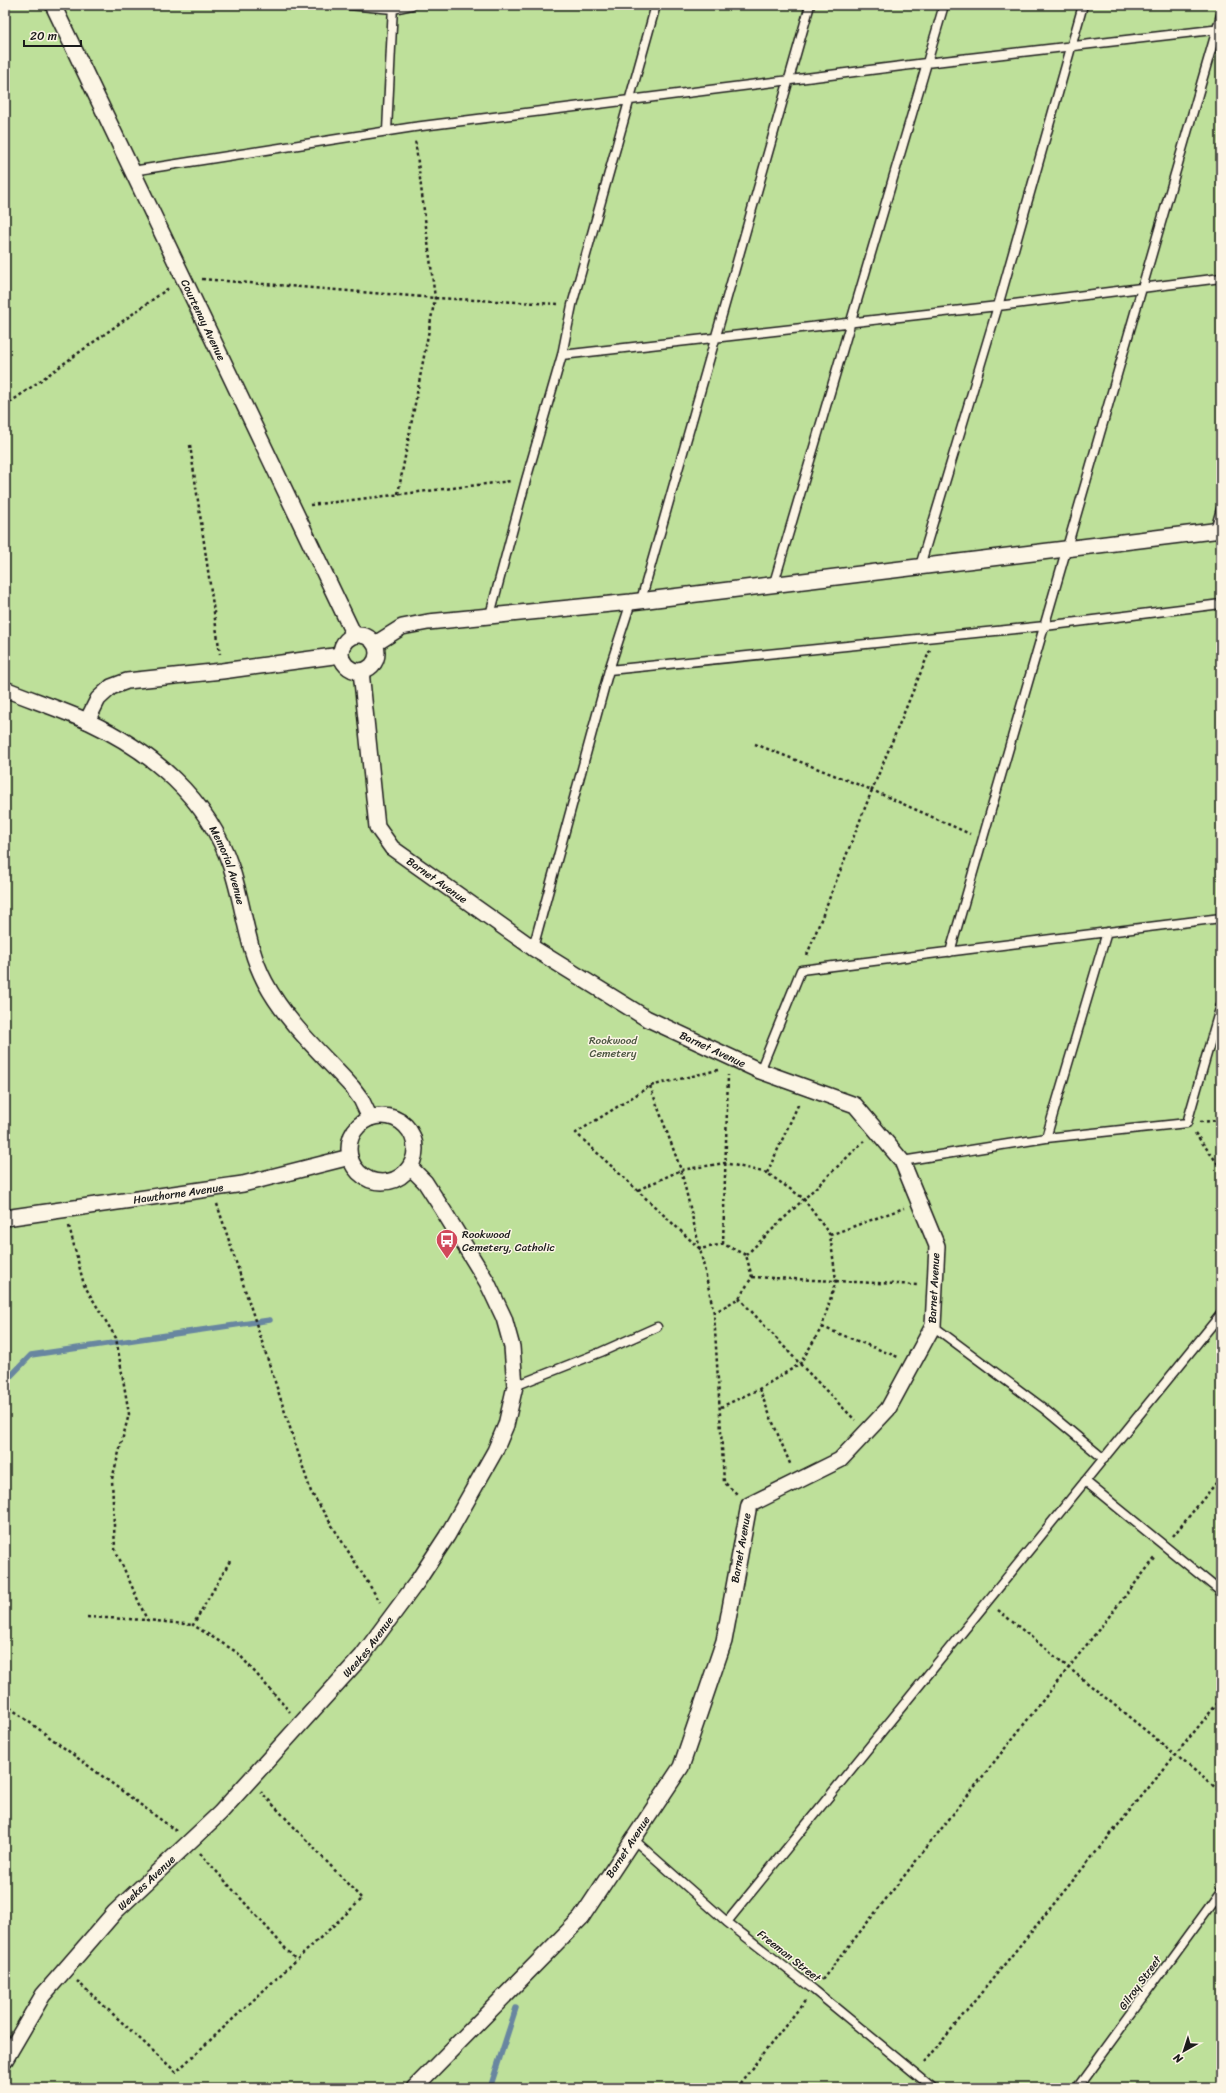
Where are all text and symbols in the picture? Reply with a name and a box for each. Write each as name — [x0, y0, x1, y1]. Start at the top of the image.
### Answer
scale bar — [24, 22, 81, 48]
text: 20 m — [30, 25, 57, 47]
street label: Courtenay Avenue — [176, 276, 231, 364]
street label: Memorial Avenue — [204, 822, 250, 907]
street label: Barnet Avenue — [403, 852, 472, 909]
street label: Barnet Avenue — [677, 1025, 749, 1073]
park label: Rookwood Cemetery — [589, 1031, 638, 1063]
street label: Hawthorne Avenue — [132, 1177, 225, 1209]
place label: Rookwood Cemetery, Catholic — [462, 1225, 555, 1257]
bus stop icon: Rookwood Cemetery, Catholic — [434, 1227, 460, 1260]
street label: Barnet Avenue — [923, 1252, 945, 1324]
street label: Barnet Avenue — [725, 1511, 757, 1585]
street label: Weekes Avenue — [337, 1611, 399, 1682]
street label: Barnet Avenue — [601, 1812, 655, 1882]
street label: Weekes Avenue — [113, 1850, 180, 1915]
street label: Freeman Street — [753, 1925, 825, 1987]
street label: Gilroy Street — [1114, 1951, 1167, 2014]
north arrow — [1164, 2031, 1204, 2071]
text: N — [1169, 2048, 1188, 2069]

